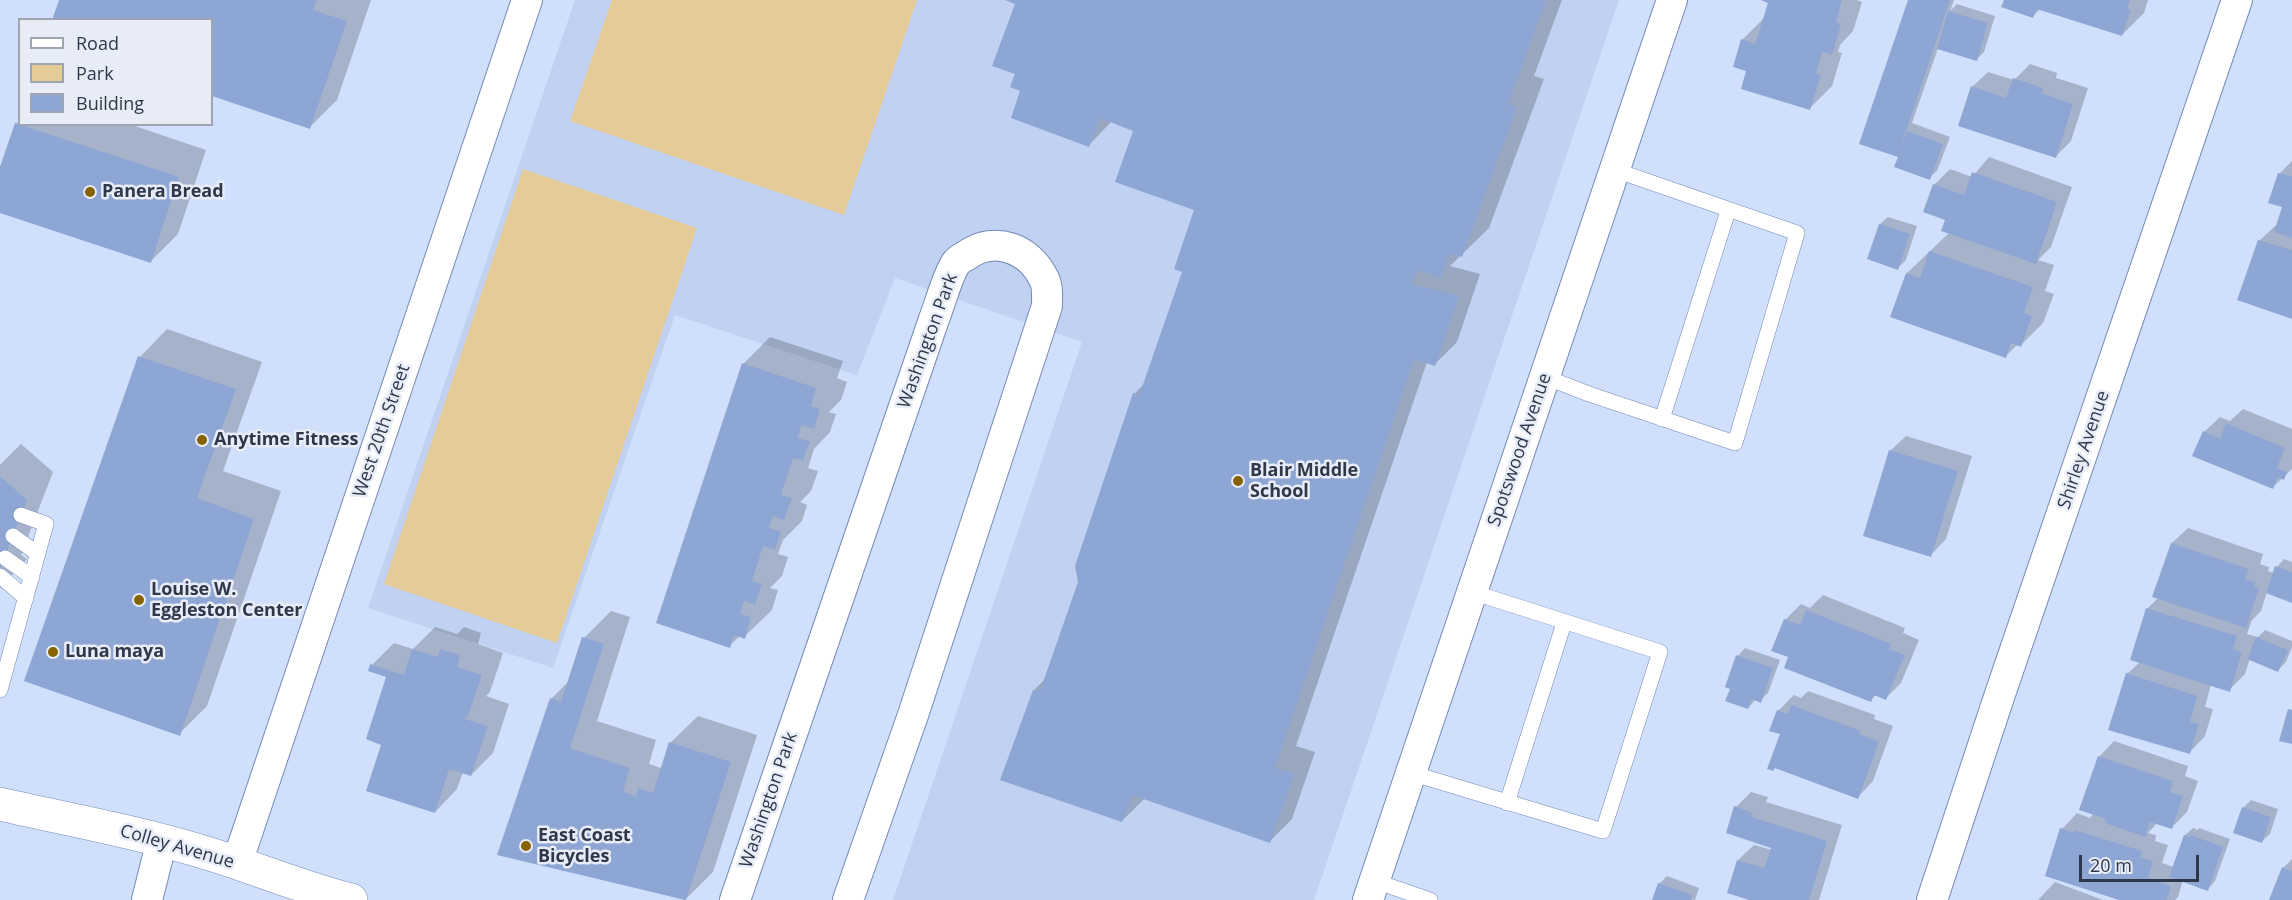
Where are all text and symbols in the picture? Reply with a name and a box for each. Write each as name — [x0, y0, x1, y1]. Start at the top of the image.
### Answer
legend — [18, 18, 213, 126]
text: Road — [76, 31, 119, 55]
text: Park — [76, 61, 114, 85]
text: Building — [76, 91, 144, 115]
place label: Panera Bread — [102, 181, 224, 203]
marker: Panera Bread — [83, 185, 97, 199]
street label: Washington Park — [894, 270, 962, 412]
street label: West 20th Street — [349, 362, 415, 500]
street label: Spotswood Avenue — [1484, 371, 1556, 529]
street label: Shirley Avenue — [2054, 388, 2114, 512]
place label: Anytime Fitness — [214, 429, 358, 451]
marker: Anytime Fitness — [195, 433, 209, 447]
place label: Blair Middle School — [1250, 460, 1358, 502]
marker: Blair Middle School — [1231, 474, 1245, 488]
place label: Louise W. Eggleston Center — [151, 579, 303, 622]
marker: Louise W. Eggleston Center — [132, 593, 146, 607]
place label: Luna maya — [65, 641, 164, 663]
marker: Luna maya — [46, 645, 60, 659]
street label: Washington Park — [736, 729, 802, 871]
street label: Colley Avenue — [117, 820, 237, 874]
place label: East Coast Bicycles — [538, 825, 631, 868]
marker: East Coast Bicycles — [519, 839, 533, 853]
scale bar — [2082, 843, 2202, 881]
text: 20 m — [2090, 853, 2132, 877]

